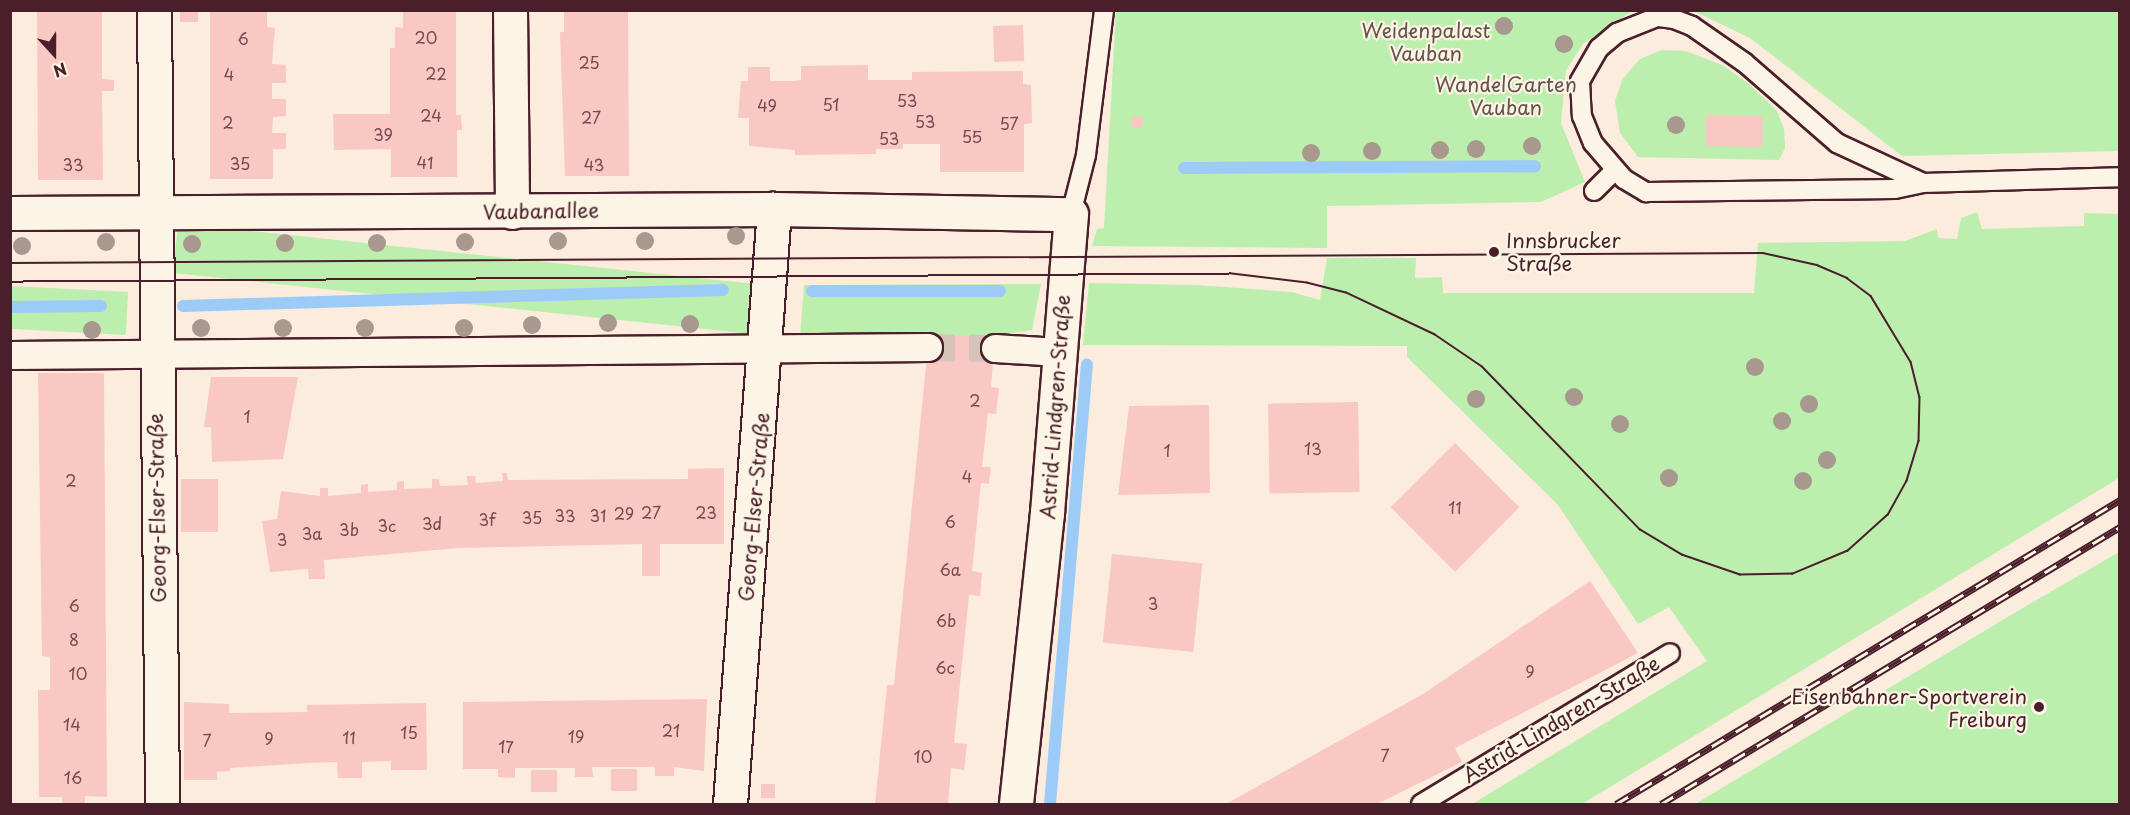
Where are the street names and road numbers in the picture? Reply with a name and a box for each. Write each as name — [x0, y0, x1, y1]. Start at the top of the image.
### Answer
street label: Vaubanallee — [483, 198, 599, 224]
street label: Astrid-Lindgren-Straße — [1035, 294, 1075, 520]
street label: Georg-Elser-Straße — [734, 412, 774, 602]
street label: Georg-Elser-Straße — [143, 413, 171, 603]
street label: Astrid-Lindgren-Straße — [1458, 651, 1664, 787]

